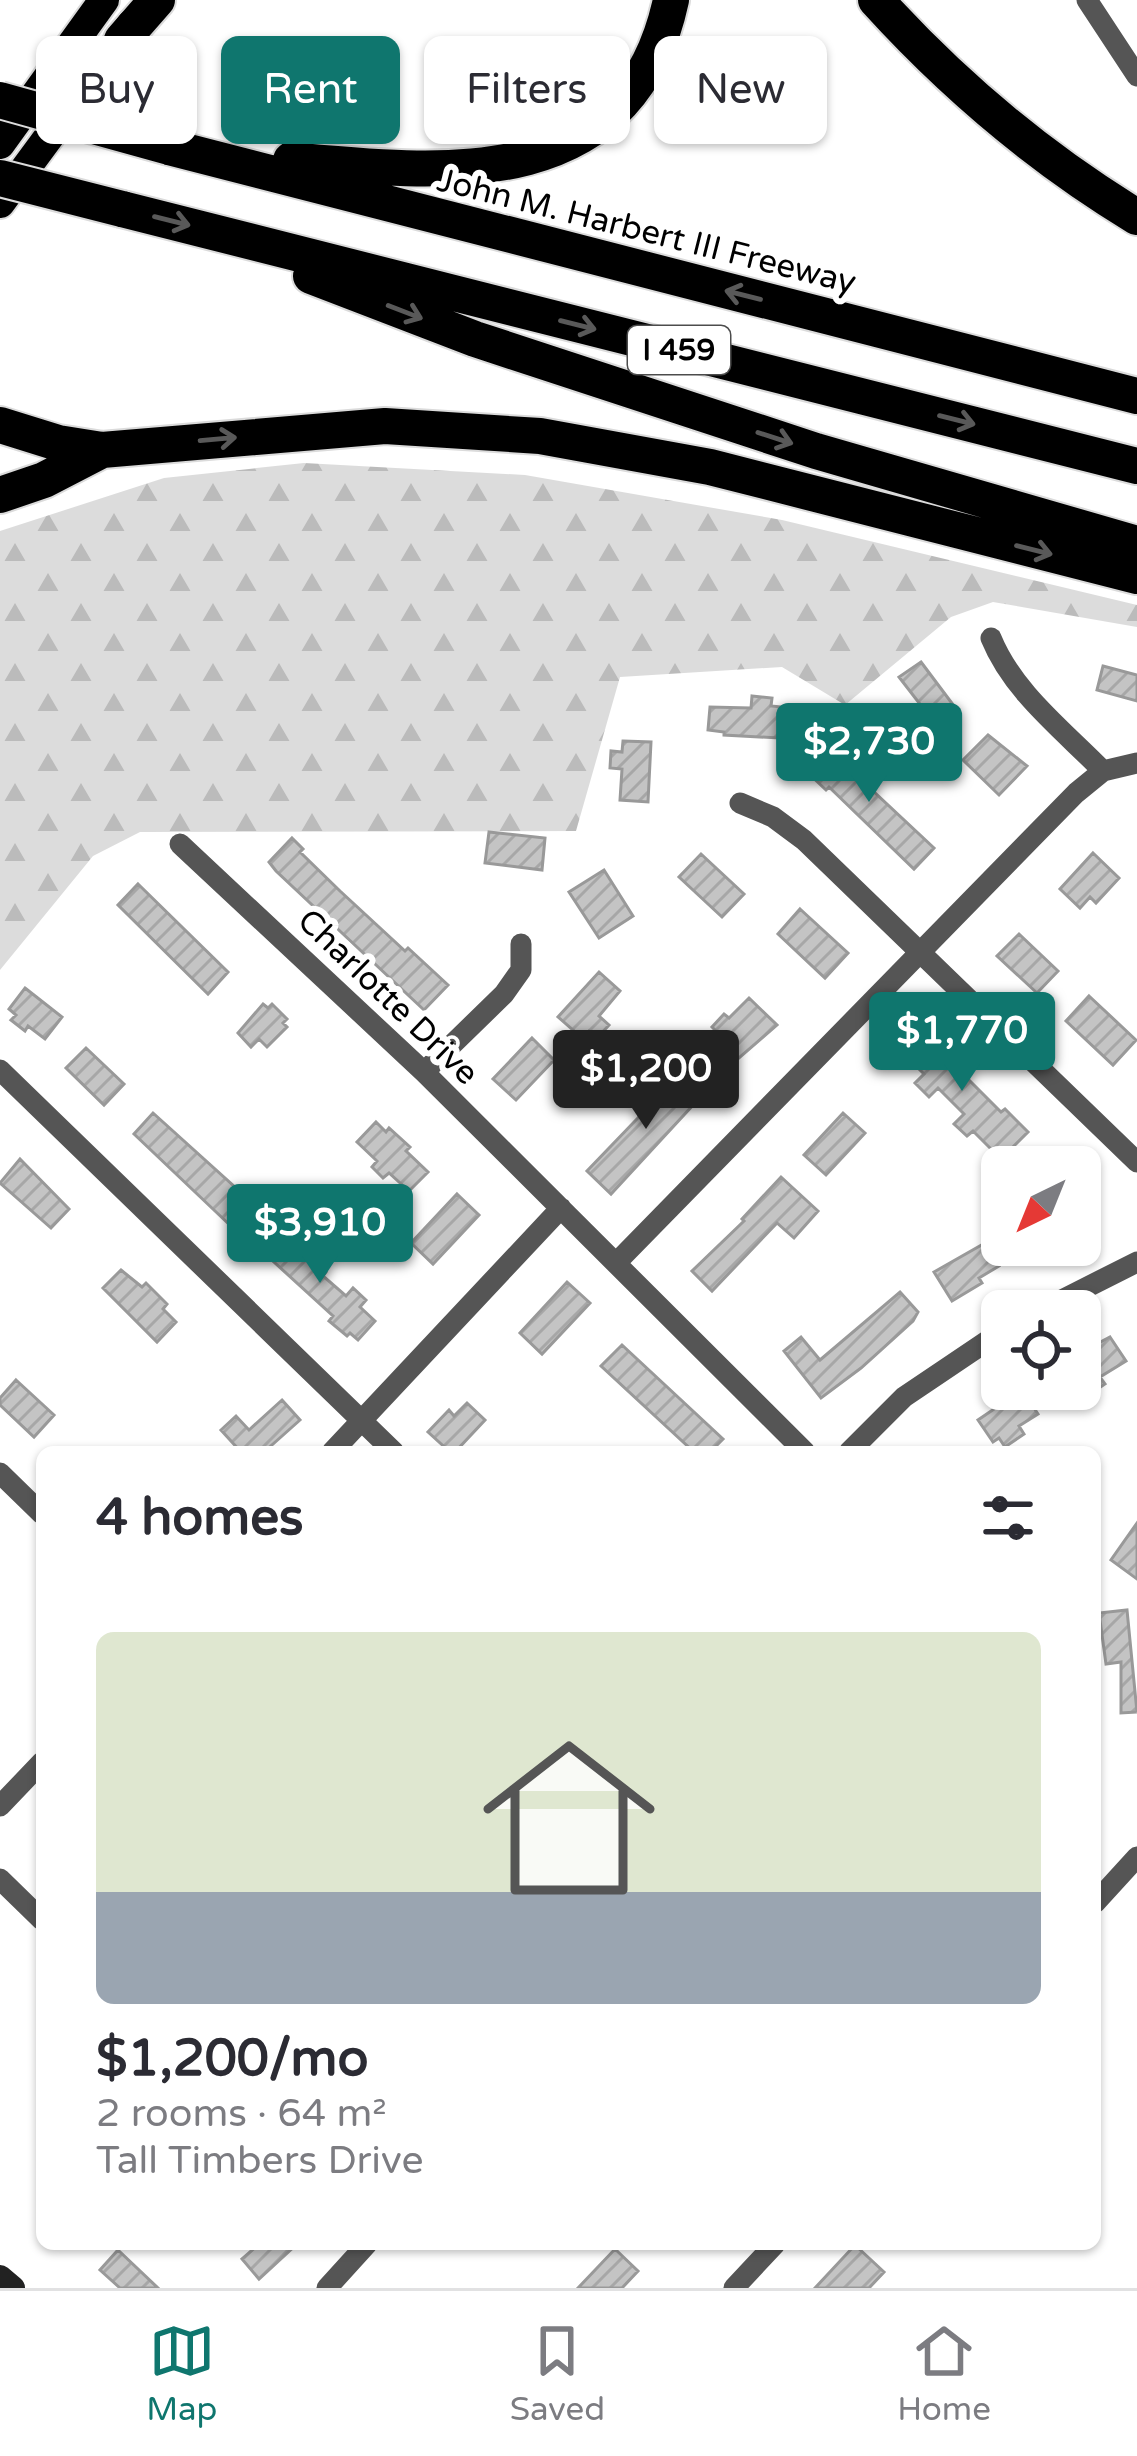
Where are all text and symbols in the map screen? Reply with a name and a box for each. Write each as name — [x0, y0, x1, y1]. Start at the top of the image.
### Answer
chip: Buy — [36, 36, 197, 144]
chip: Rent — [221, 36, 400, 144]
chip: Filters — [424, 36, 630, 144]
chip: New — [654, 36, 827, 144]
street label: John M. Harbert III Freeway — [433, 161, 860, 302]
one-way arrow — [152, 211, 190, 233]
one-way arrow — [725, 283, 763, 305]
one-way arrow — [386, 303, 423, 325]
one-way arrow — [559, 315, 597, 337]
road number: I 459 — [628, 326, 730, 374]
one-way arrow — [937, 410, 975, 432]
one-way arrow — [198, 427, 237, 450]
one-way arrow — [755, 428, 793, 450]
one-way arrow — [1015, 540, 1053, 562]
pin: $2,730 — [771, 703, 967, 805]
text: $2,730 — [803, 718, 935, 765]
street label: Charlotte Drive — [290, 901, 486, 1093]
pin: $1,770 — [864, 992, 1060, 1094]
text: $1,770 — [896, 1007, 1028, 1054]
pin: $1,200 — [548, 1030, 744, 1132]
text: $1,200 — [580, 1045, 712, 1092]
north arrow — [981, 1146, 1101, 1266]
map controls — [981, 1146, 1101, 1410]
pin: $3,910 — [222, 1184, 418, 1286]
text: $3,910 — [254, 1199, 386, 1246]
button: locate — [981, 1290, 1101, 1410]
icon: filters — [975, 1485, 1041, 1551]
text: 4 homes — [96, 1487, 304, 1549]
icon: home — [461, 1710, 677, 1926]
text: $1,200/mo — [96, 2028, 368, 2090]
text: 2 rooms · 64 m² — [96, 2090, 387, 2137]
text: Tall Timbers Drive — [96, 2137, 424, 2184]
tab: Map — [146, 2318, 217, 2429]
tab: Saved — [510, 2318, 605, 2429]
tab: Home — [897, 2318, 991, 2429]

